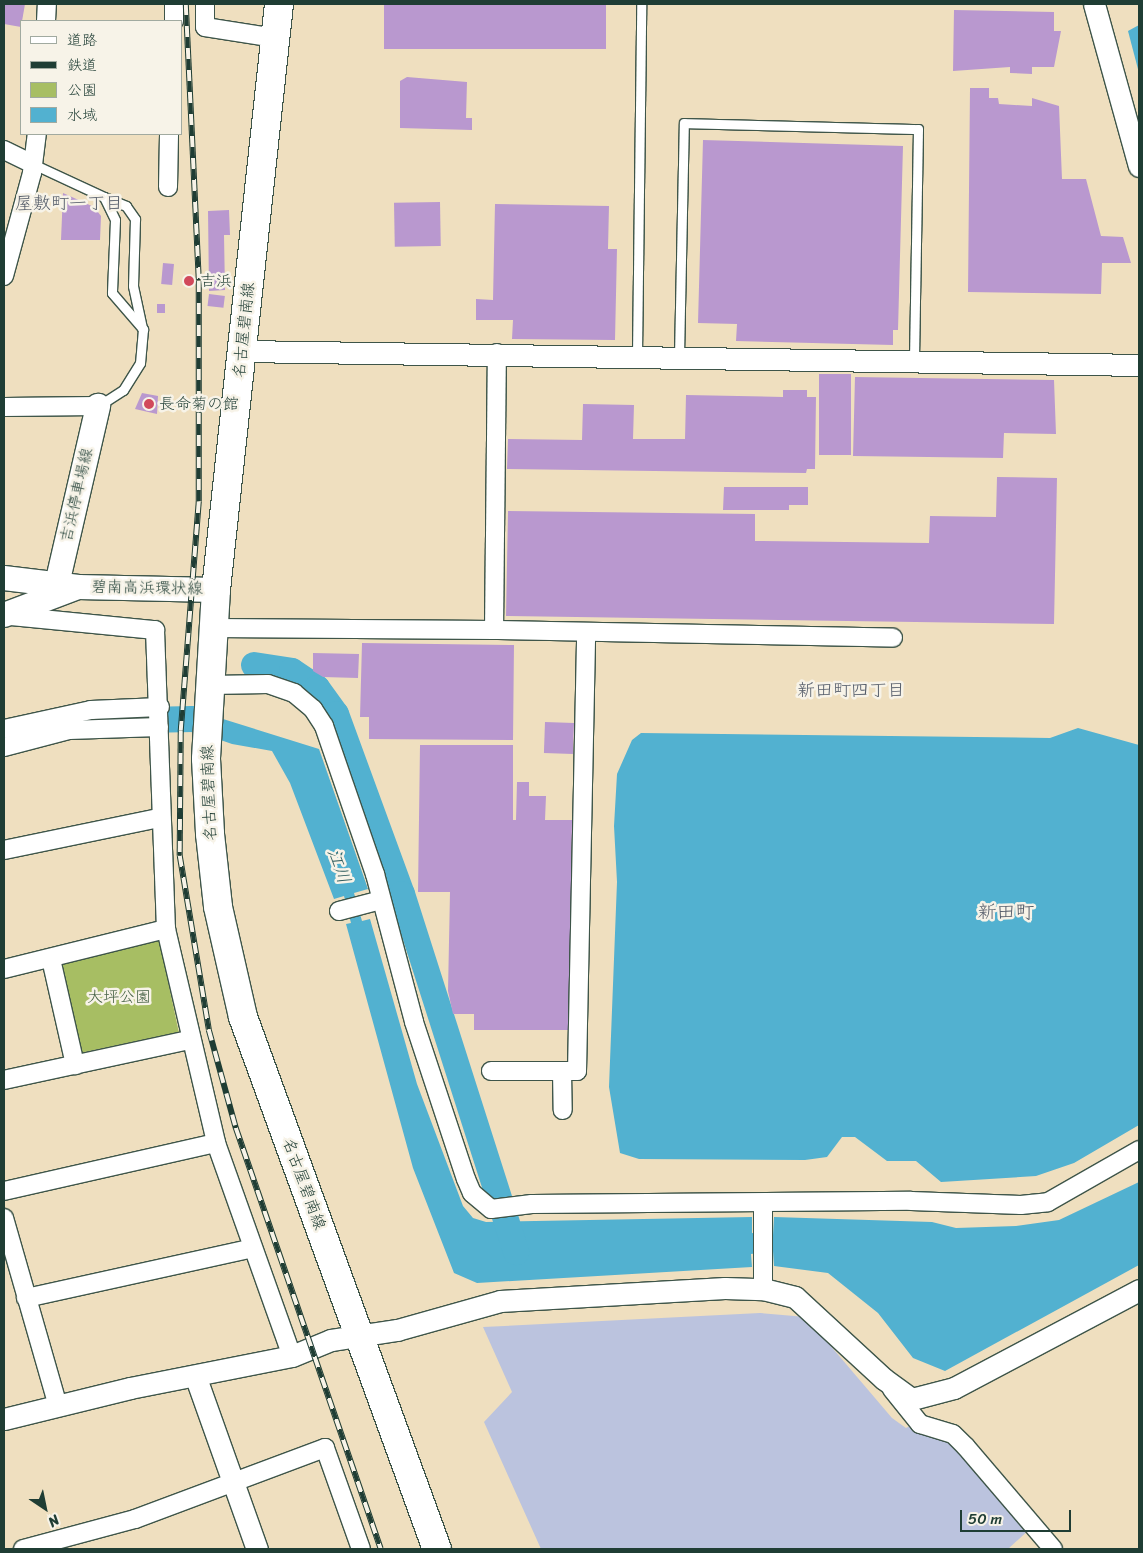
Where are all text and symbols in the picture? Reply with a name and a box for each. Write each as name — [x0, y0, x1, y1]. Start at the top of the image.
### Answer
legend — [20, 20, 182, 135]
text: 道路 — [67, 27, 97, 53]
text: 鉄道 — [67, 52, 97, 78]
text: 公園 — [67, 77, 97, 103]
text: 水域 — [67, 102, 97, 128]
district label: 屋敷町一丁目 — [15, 192, 123, 214]
place label: 吉浜 — [200, 271, 232, 291]
marker: 吉浜 — [182, 274, 196, 288]
street label: 名古屋碧南線 — [229, 281, 259, 379]
place label: 長命菊の館 — [159, 394, 239, 414]
marker: 長命菊の館 — [143, 398, 155, 410]
street label: 吉浜停車場線 — [57, 446, 97, 544]
street label: 碧南高浜環状線 — [91, 577, 203, 599]
district label: 新田町四丁目 — [797, 679, 905, 701]
street label: 名古屋碧南線 — [198, 745, 220, 841]
water label: 江川 — [323, 845, 355, 887]
district label: 新田町 — [978, 901, 1034, 923]
park label: 大坪公園 — [87, 987, 151, 1007]
street label: 名古屋碧南線 — [279, 1136, 329, 1232]
north arrow — [20, 1483, 70, 1533]
scale bar — [963, 1500, 1074, 1532]
text: 50 m — [968, 1506, 1002, 1532]
text: N — [43, 1508, 65, 1534]

